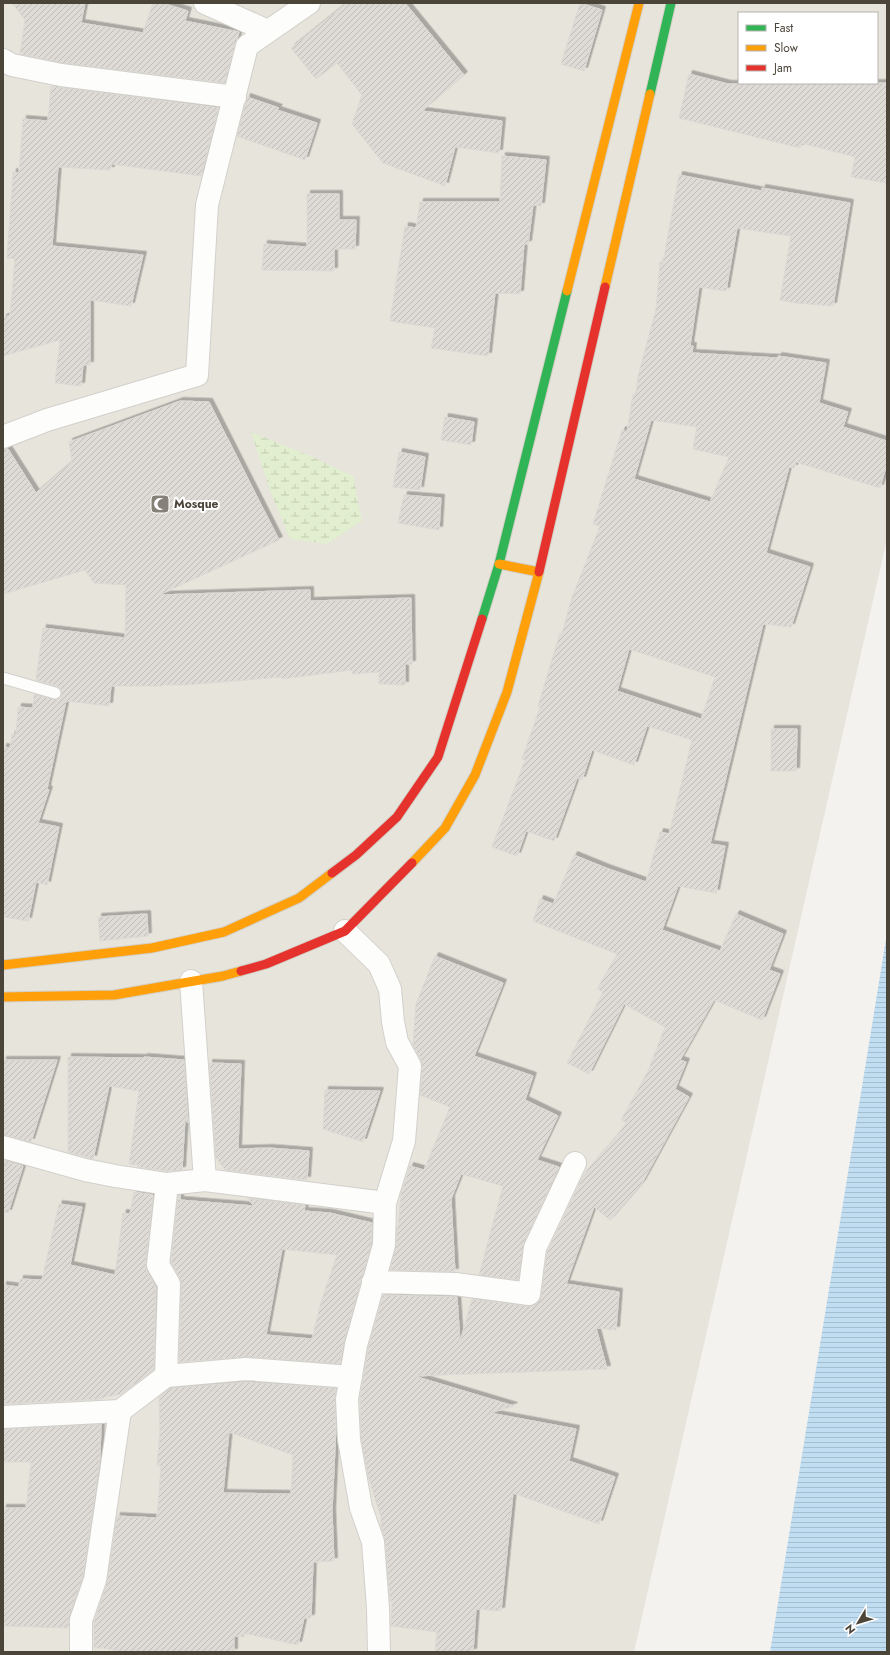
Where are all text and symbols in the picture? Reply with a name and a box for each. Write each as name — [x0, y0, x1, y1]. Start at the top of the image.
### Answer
legend — [738, 12, 878, 84]
text: Fast — [774, 19, 793, 37]
text: Slow — [774, 39, 799, 57]
text: Jam — [772, 59, 792, 77]
mosque icon: Mosque — [149, 493, 171, 515]
place label: Mosque — [174, 495, 219, 513]
north arrow — [838, 1603, 878, 1643]
text: N — [841, 1621, 859, 1638]

